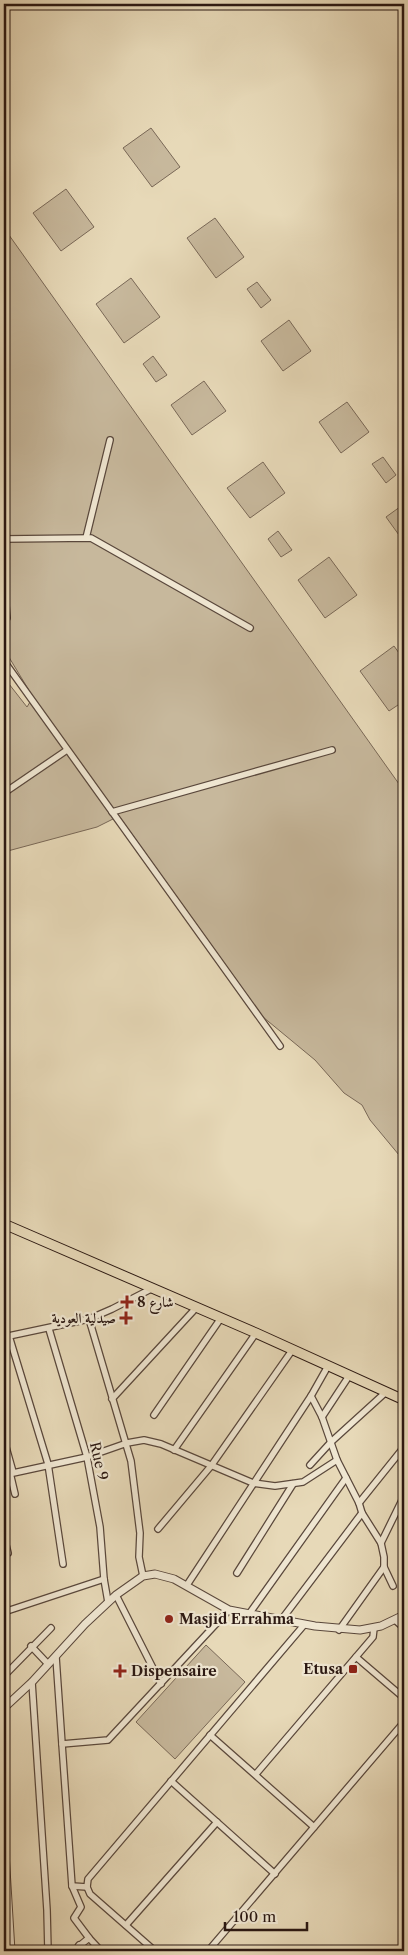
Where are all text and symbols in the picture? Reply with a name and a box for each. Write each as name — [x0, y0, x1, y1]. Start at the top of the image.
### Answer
place label: شارع 8 — [137, 1293, 173, 1314]
marker: شارع 8 — [121, 1296, 133, 1308]
place label: صيدلية العودية — [52, 1309, 116, 1327]
marker: صيدلية العودية — [120, 1312, 132, 1324]
street label: Rue 9 — [86, 1440, 112, 1482]
place label: Masjid Errahma — [179, 1610, 295, 1628]
marker: Masjid Errahma — [163, 1613, 175, 1625]
place label: Etusa — [303, 1660, 344, 1678]
place label: Dispensaire — [131, 1662, 217, 1680]
marker: Etusa — [347, 1663, 359, 1675]
marker: Dispensaire — [113, 1664, 127, 1678]
scale bar — [225, 1900, 308, 1932]
text: 100 m — [233, 1907, 276, 1926]

